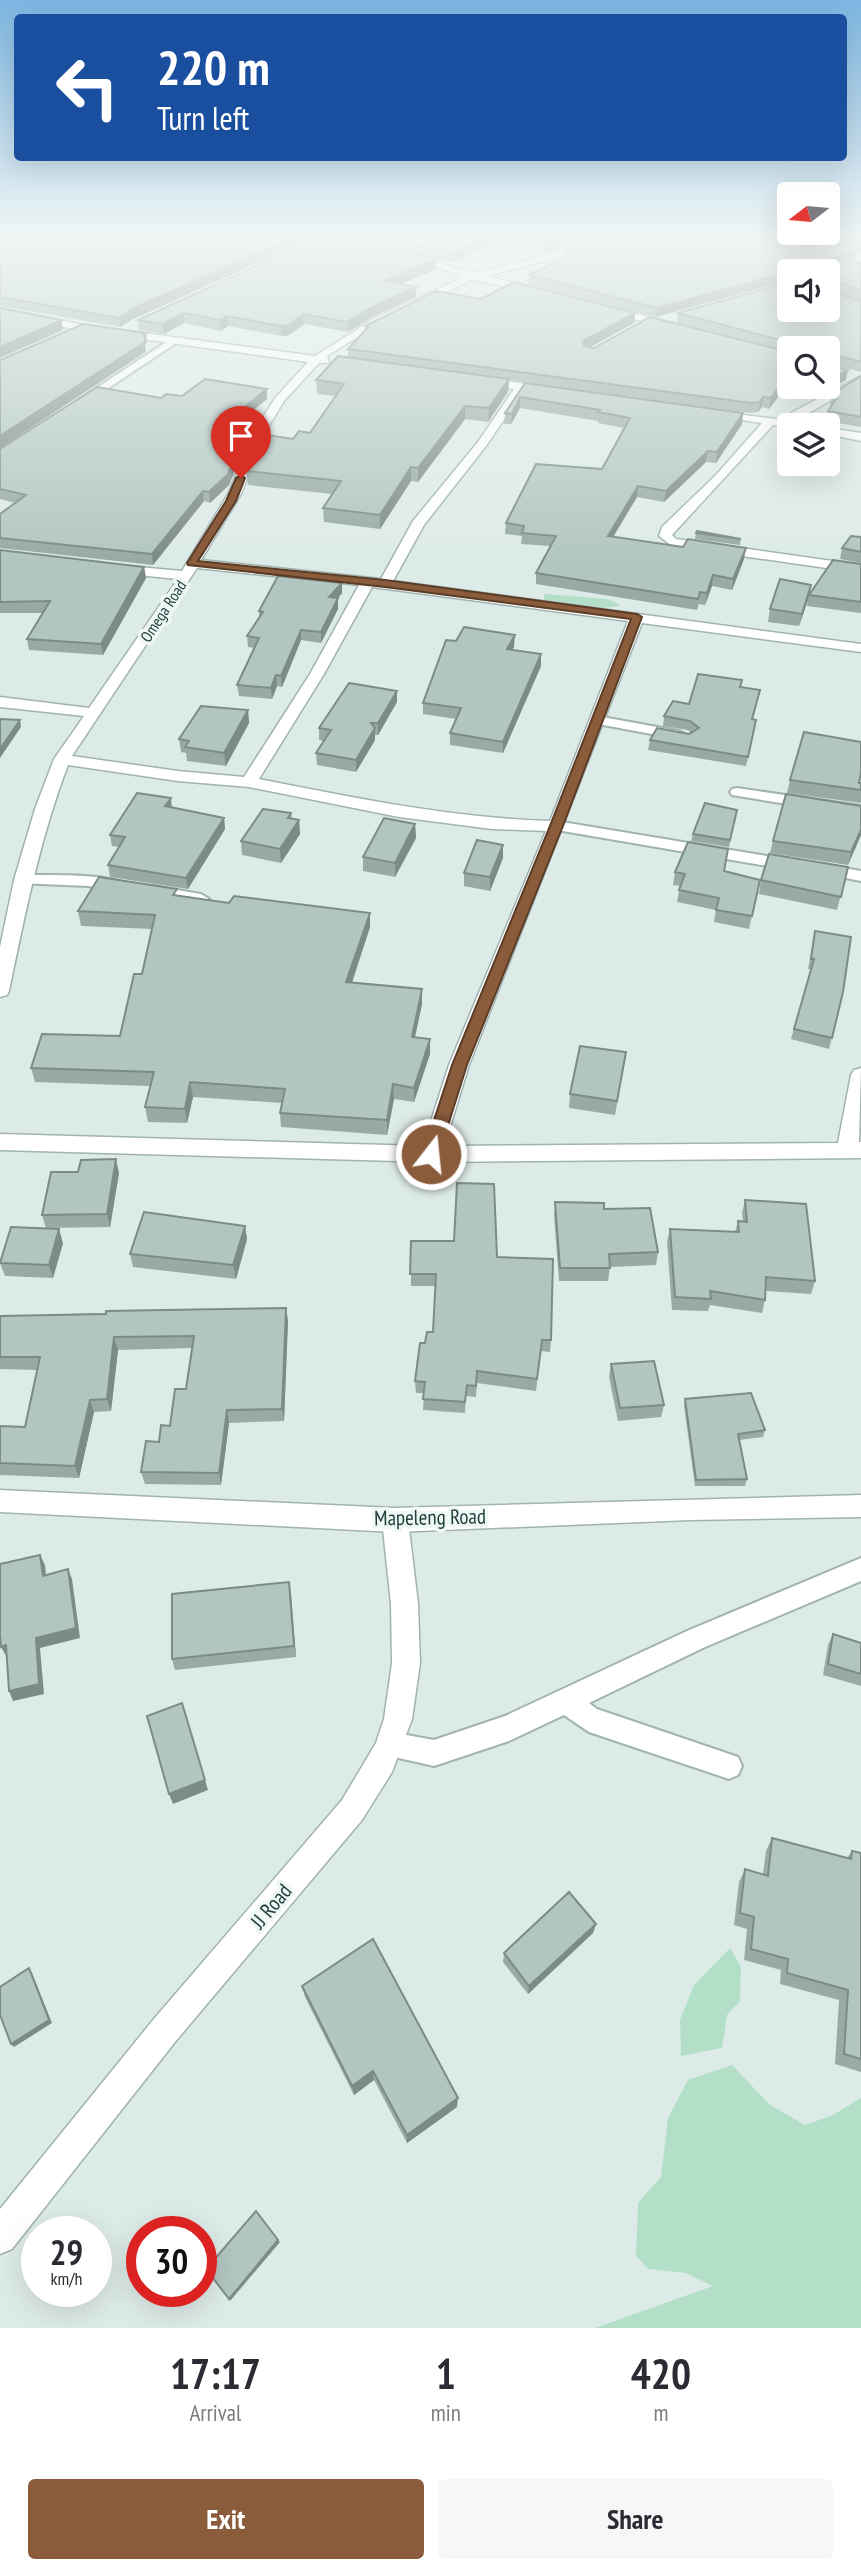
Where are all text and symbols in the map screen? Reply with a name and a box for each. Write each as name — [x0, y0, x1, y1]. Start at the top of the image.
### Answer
text: 220 m — [157, 35, 270, 99]
icon: left — [42, 42, 133, 133]
text: Turn left — [157, 97, 249, 139]
north arrow — [777, 182, 840, 245]
map controls — [777, 182, 840, 476]
button: sound — [777, 259, 840, 322]
button: search — [777, 336, 840, 399]
pin — [211, 406, 271, 478]
button: layers — [777, 413, 840, 476]
icon: arrive — [222, 417, 260, 455]
street label: Omega Road — [136, 576, 190, 646]
position arrow — [394, 1117, 468, 1191]
street label: Mapeleng Road — [374, 1503, 486, 1531]
street label: JJ Road — [244, 1878, 298, 1935]
speed limit sign: 30 — [126, 2216, 217, 2307]
text: 29 — [50, 2229, 83, 2275]
text: km/h — [51, 2267, 82, 2290]
text: 17:17 — [170, 2346, 261, 2401]
text: 1 — [436, 2346, 456, 2401]
text: 420 — [631, 2346, 691, 2401]
text: Arrival — [189, 2398, 241, 2427]
text: min — [431, 2398, 461, 2427]
text: m — [653, 2398, 668, 2427]
button: Exit — [28, 2479, 424, 2559]
button: Share — [438, 2479, 833, 2559]

